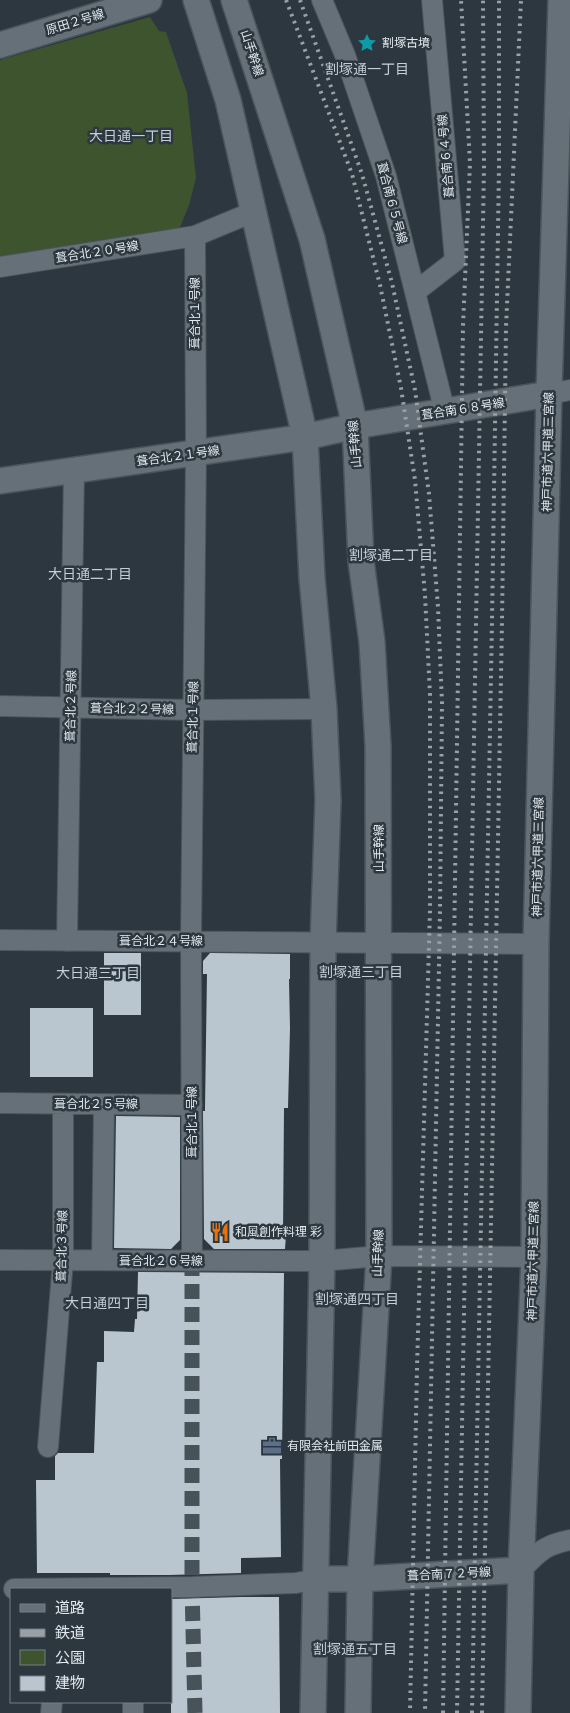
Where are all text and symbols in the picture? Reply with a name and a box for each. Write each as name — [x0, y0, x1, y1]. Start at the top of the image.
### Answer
street label: 原田２号線 — [44, 6, 106, 37]
street label: 山手幹線 — [238, 28, 267, 78]
place icon: 割塚古墳 — [356, 32, 378, 54]
place label: 割塚古墳 — [382, 35, 430, 50]
district label: 割塚通一丁目 — [325, 60, 409, 78]
street label: 葺合南６４号線 — [434, 114, 457, 199]
district label: 大日通一丁目 — [89, 127, 173, 145]
street label: 葺合南６５号線 — [374, 160, 411, 245]
street label: 葺合北２０号線 — [54, 238, 140, 265]
street label: 葺合北１号線 — [187, 277, 202, 349]
street label: 神戸市道六甲道三宮線 — [539, 392, 556, 512]
street label: 葺合南６８号線 — [420, 395, 506, 422]
street label: 山手幹線 — [345, 419, 364, 469]
street label: 葺合北２１号線 — [135, 442, 221, 469]
district label: 割塚通二丁目 — [349, 546, 433, 564]
district label: 大日通二丁目 — [48, 565, 132, 583]
street label: 葺合北２号線 — [62, 670, 79, 742]
street label: 葺合北１号線 — [184, 681, 201, 753]
street label: 葺合北２２号線 — [90, 700, 174, 717]
street label: 神戸市道六甲道三宮線 — [529, 797, 546, 917]
street label: 山手幹線 — [371, 824, 386, 872]
street label: 葺合北２４号線 — [119, 933, 203, 948]
district label: 割塚通三丁目 — [319, 963, 403, 981]
district label: 大日通三丁目 — [56, 964, 140, 982]
street label: 葺合北１号線 — [184, 1086, 199, 1158]
street label: 葺合北２５号線 — [54, 1096, 138, 1111]
street label: 神戸市道六甲道三宮線 — [524, 1201, 541, 1321]
street label: 葺合北３号線 — [53, 1210, 70, 1282]
restaurant icon: 和風創作料理 彩 — [209, 1221, 231, 1243]
place label: 和風創作料理 彩 — [235, 1224, 322, 1239]
street label: 山手幹線 — [369, 1229, 386, 1277]
street label: 葺合北２６号線 — [119, 1253, 203, 1268]
district label: 割塚通四丁目 — [315, 1290, 399, 1308]
district label: 大日通四丁目 — [65, 1294, 149, 1312]
office icon: 有限会社前田金属 — [261, 1435, 283, 1457]
place label: 有限会社前田金属 — [287, 1438, 383, 1453]
street label: 葺合南７２号線 — [407, 1564, 491, 1583]
legend — [10, 1588, 172, 1703]
text: 道路 — [55, 1598, 85, 1617]
text: 鉄道 — [55, 1623, 85, 1642]
district label: 割塚通五丁目 — [313, 1640, 397, 1658]
text: 公園 — [55, 1648, 85, 1667]
text: 建物 — [55, 1673, 85, 1692]

